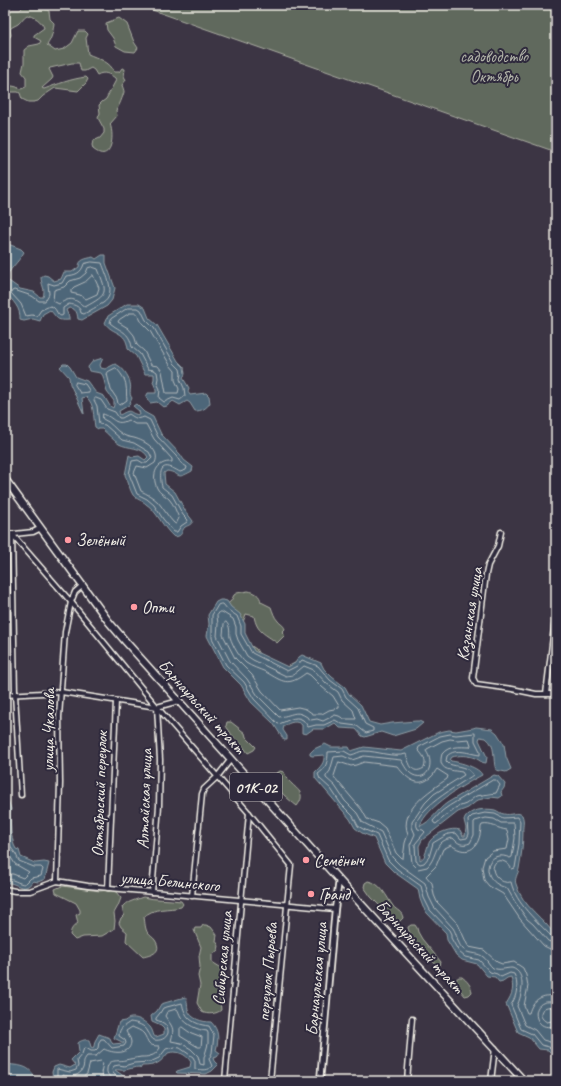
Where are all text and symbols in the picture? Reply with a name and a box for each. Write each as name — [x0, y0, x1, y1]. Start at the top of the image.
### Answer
park label: садоводство Октябрь — [460, 46, 529, 87]
place label: Зелёный — [76, 530, 126, 551]
marker: Зелёный — [63, 535, 73, 545]
street label: Казанская улица — [452, 564, 488, 663]
place label: Опти — [142, 597, 175, 618]
marker: Опти — [129, 602, 139, 612]
street label: Барнаульский тракт — [154, 655, 250, 759]
street label: улица Чкалова — [37, 686, 60, 773]
street label: Октябрьский переулок — [87, 729, 112, 857]
street label: Алтайская улица — [132, 748, 157, 849]
road number: 01К-02 — [230, 773, 282, 801]
place label: Семёныч — [314, 850, 366, 871]
marker: Семёныч — [301, 855, 311, 865]
street label: улица Белинского — [118, 867, 221, 896]
place label: Гранд — [319, 884, 352, 905]
marker: Гранд — [306, 889, 316, 899]
street label: Барнаульский тракт — [371, 895, 469, 998]
street label: Сибирская улица — [208, 909, 237, 1006]
street label: Барнаульская улица — [301, 920, 332, 1036]
street label: переулок Пырьева — [253, 921, 282, 1022]

